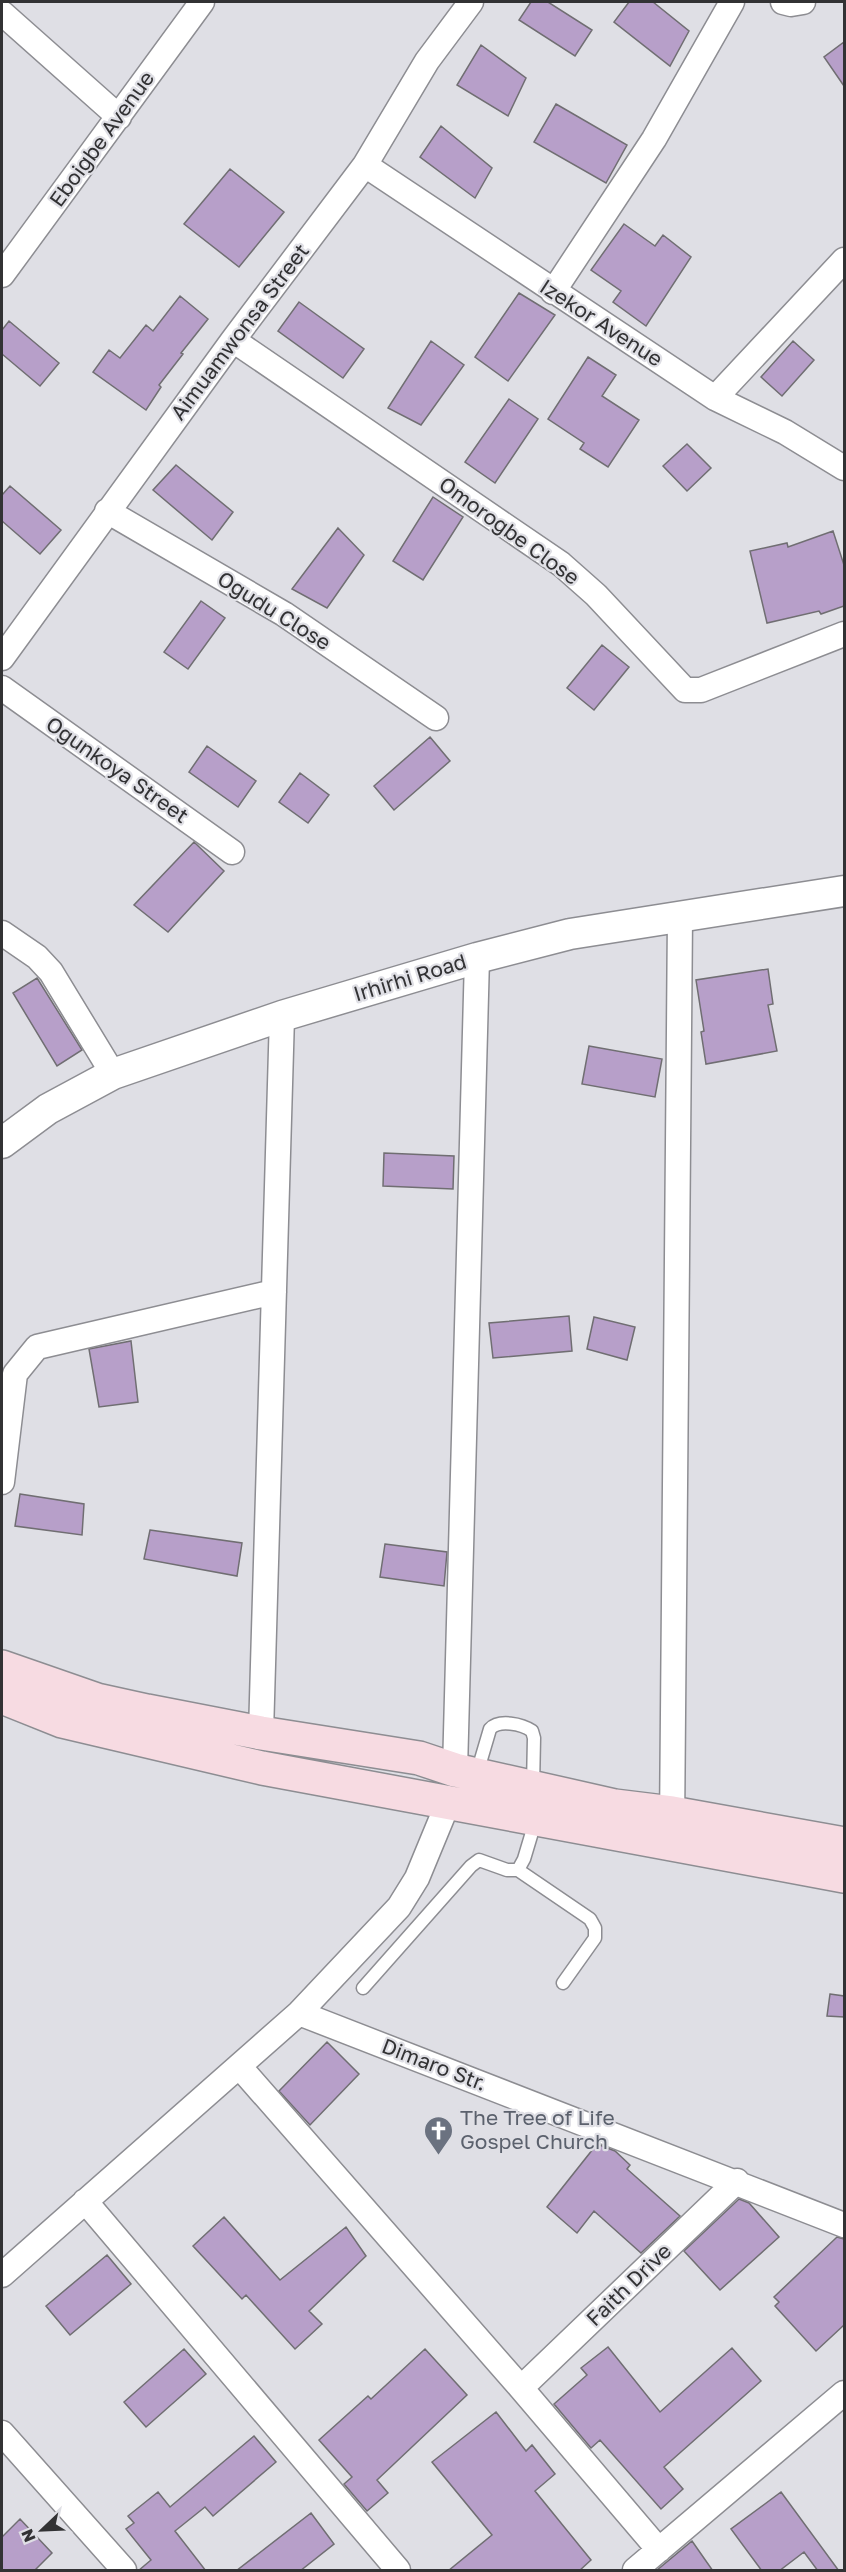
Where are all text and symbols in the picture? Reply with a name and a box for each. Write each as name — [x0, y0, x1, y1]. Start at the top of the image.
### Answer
street label: Eboigbe Avenue — [43, 66, 159, 211]
street label: Aimuamwonsa Street — [164, 238, 314, 425]
street label: Izekor Avenue — [535, 273, 668, 371]
street label: Omorogbe Close — [434, 471, 585, 590]
street label: Ogudu Close — [213, 565, 336, 655]
street label: Ogunkoya Street — [41, 710, 194, 828]
street label: Irhirhi Road — [350, 948, 469, 1007]
street label: Dimaro Str. — [378, 2032, 490, 2096]
place label: The Tree of Life Gospel Church — [460, 2104, 615, 2154]
church icon: The Tree of Life Gospel Church — [423, 2114, 455, 2156]
street label: Faith Drive — [580, 2237, 676, 2331]
north arrow — [12, 2500, 72, 2560]
text: N — [17, 2526, 40, 2545]

